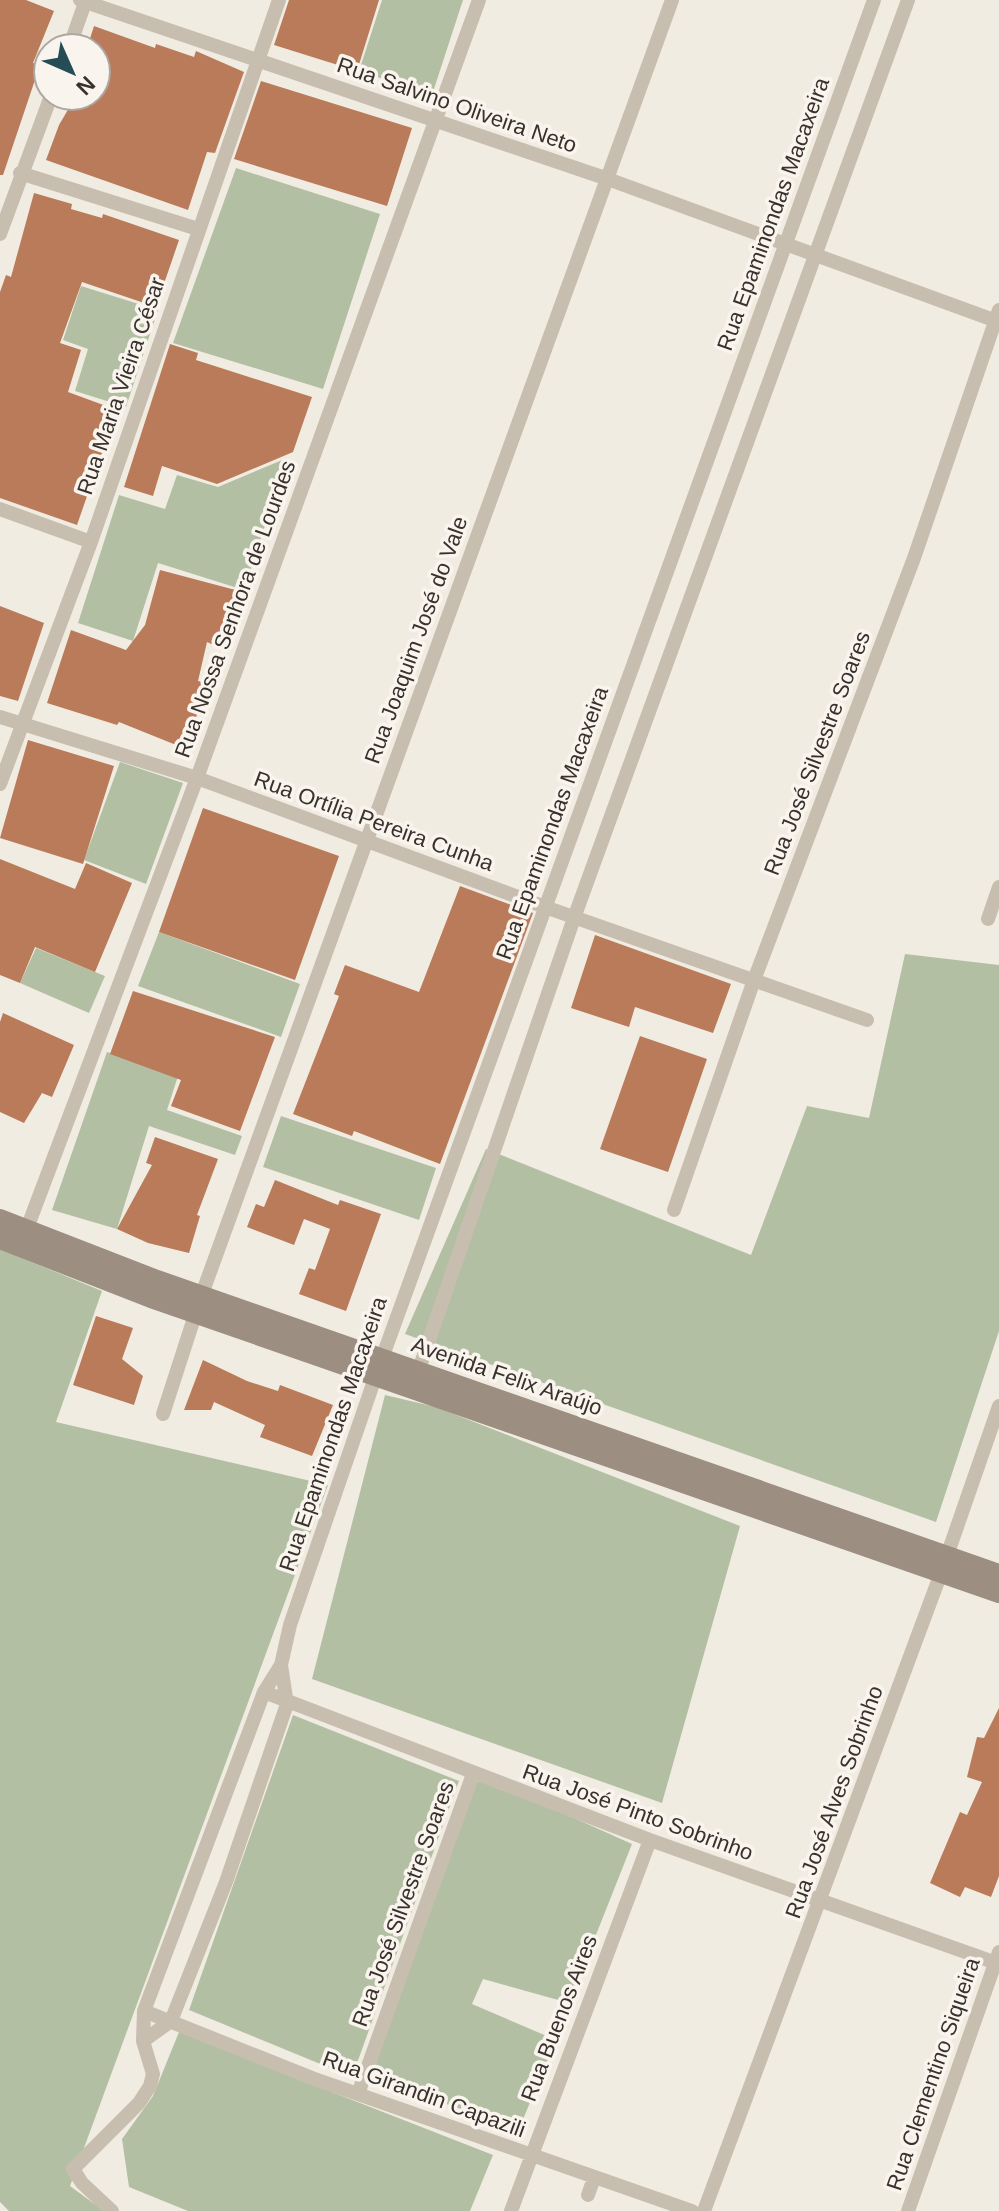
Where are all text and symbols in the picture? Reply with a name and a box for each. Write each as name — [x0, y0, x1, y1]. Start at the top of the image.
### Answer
north arrow — [32, 32, 112, 112]
street label: Rua Salvino Oliveira Neto — [334, 52, 580, 158]
text: N — [71, 71, 100, 100]
street label: Rua Epaminondas Macaxeira — [712, 73, 834, 354]
street label: Rua Maria Vieira César — [72, 274, 170, 498]
street label: Rua Nossa Senhora de Lourdes — [170, 457, 300, 761]
street label: Rua Joaquim José do Vale — [360, 513, 472, 767]
street label: Rua José Silvestre Soares — [759, 628, 875, 878]
street label: Rua Epaminondas Macaxeira — [491, 682, 613, 963]
street label: Rua Ortília Pereira Cunha — [251, 766, 498, 876]
street label: Rua Epaminondas Macaxeira — [274, 1293, 392, 1575]
street label: Avenida Felix Araújo — [408, 1332, 606, 1420]
street label: Rua José Alves Sobrinho — [780, 1682, 888, 1922]
street label: Rua José Pinto Sobrinho — [519, 1759, 757, 1865]
street label: Rua José Silvestre Soares — [347, 1778, 459, 2030]
street label: Rua Buenos Aires — [516, 1931, 602, 2105]
street label: Rua Clementino Siqueira — [881, 1954, 985, 2194]
street label: Rua Girandin Capazili — [319, 2046, 529, 2142]

